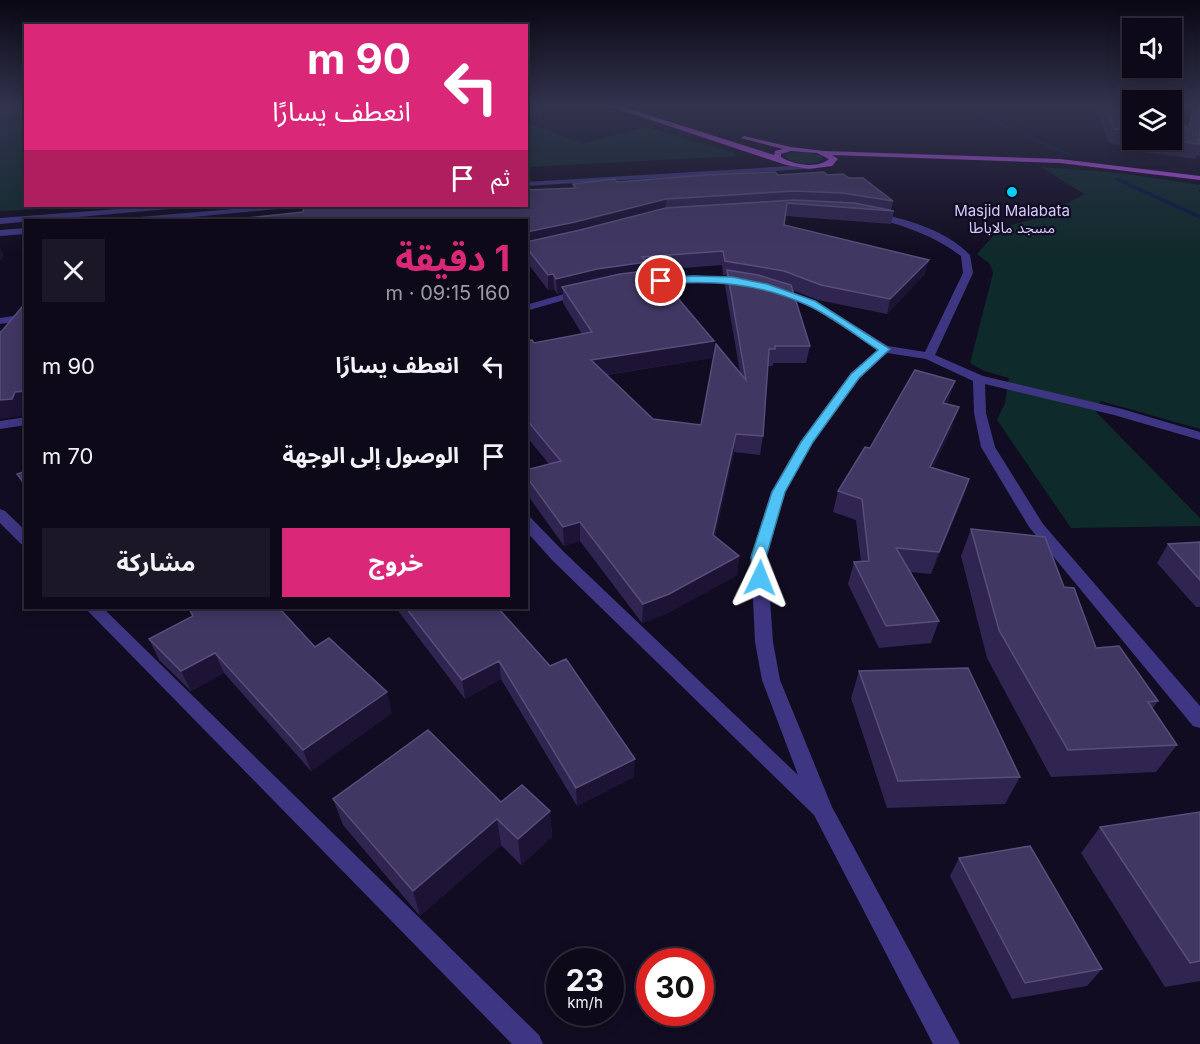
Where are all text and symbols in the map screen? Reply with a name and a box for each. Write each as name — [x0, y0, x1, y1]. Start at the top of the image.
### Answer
map controls — [1122, 18, 1182, 150]
button: sound — [1122, 18, 1182, 78]
text: 90 m — [307, 33, 411, 84]
icon: left — [432, 48, 510, 126]
button: layers — [1122, 90, 1182, 150]
text: انعطف يسارًا — [272, 95, 411, 128]
icon: arrive — [446, 162, 479, 195]
text: ثم — [491, 165, 510, 191]
marker: Masjid Malabata مسجد مالاباطا — [1005, 185, 1019, 199]
place label: Masjid Malabata مسجد مالاباطا — [954, 201, 1070, 237]
text: 1 دقيقة — [395, 236, 510, 280]
button: close — [42, 239, 105, 302]
pin — [635, 255, 686, 306]
icon: arrive — [644, 264, 677, 297]
text: 160 m · 09:15 — [386, 281, 510, 305]
icon: left — [477, 350, 510, 383]
text: انعطف يسارًا — [336, 352, 459, 378]
text: 90 m — [42, 353, 95, 379]
icon: arrive — [477, 440, 510, 473]
text: الوصول إلى الوجهة — [282, 442, 459, 468]
text: 70 m — [42, 443, 93, 469]
button: مشاركة — [42, 528, 270, 597]
button: خروج — [282, 528, 510, 597]
position arrow — [728, 546, 792, 610]
speed limit sign: 30 — [636, 948, 714, 1026]
text: 23 — [566, 962, 604, 998]
text: km/h — [567, 993, 603, 1012]

